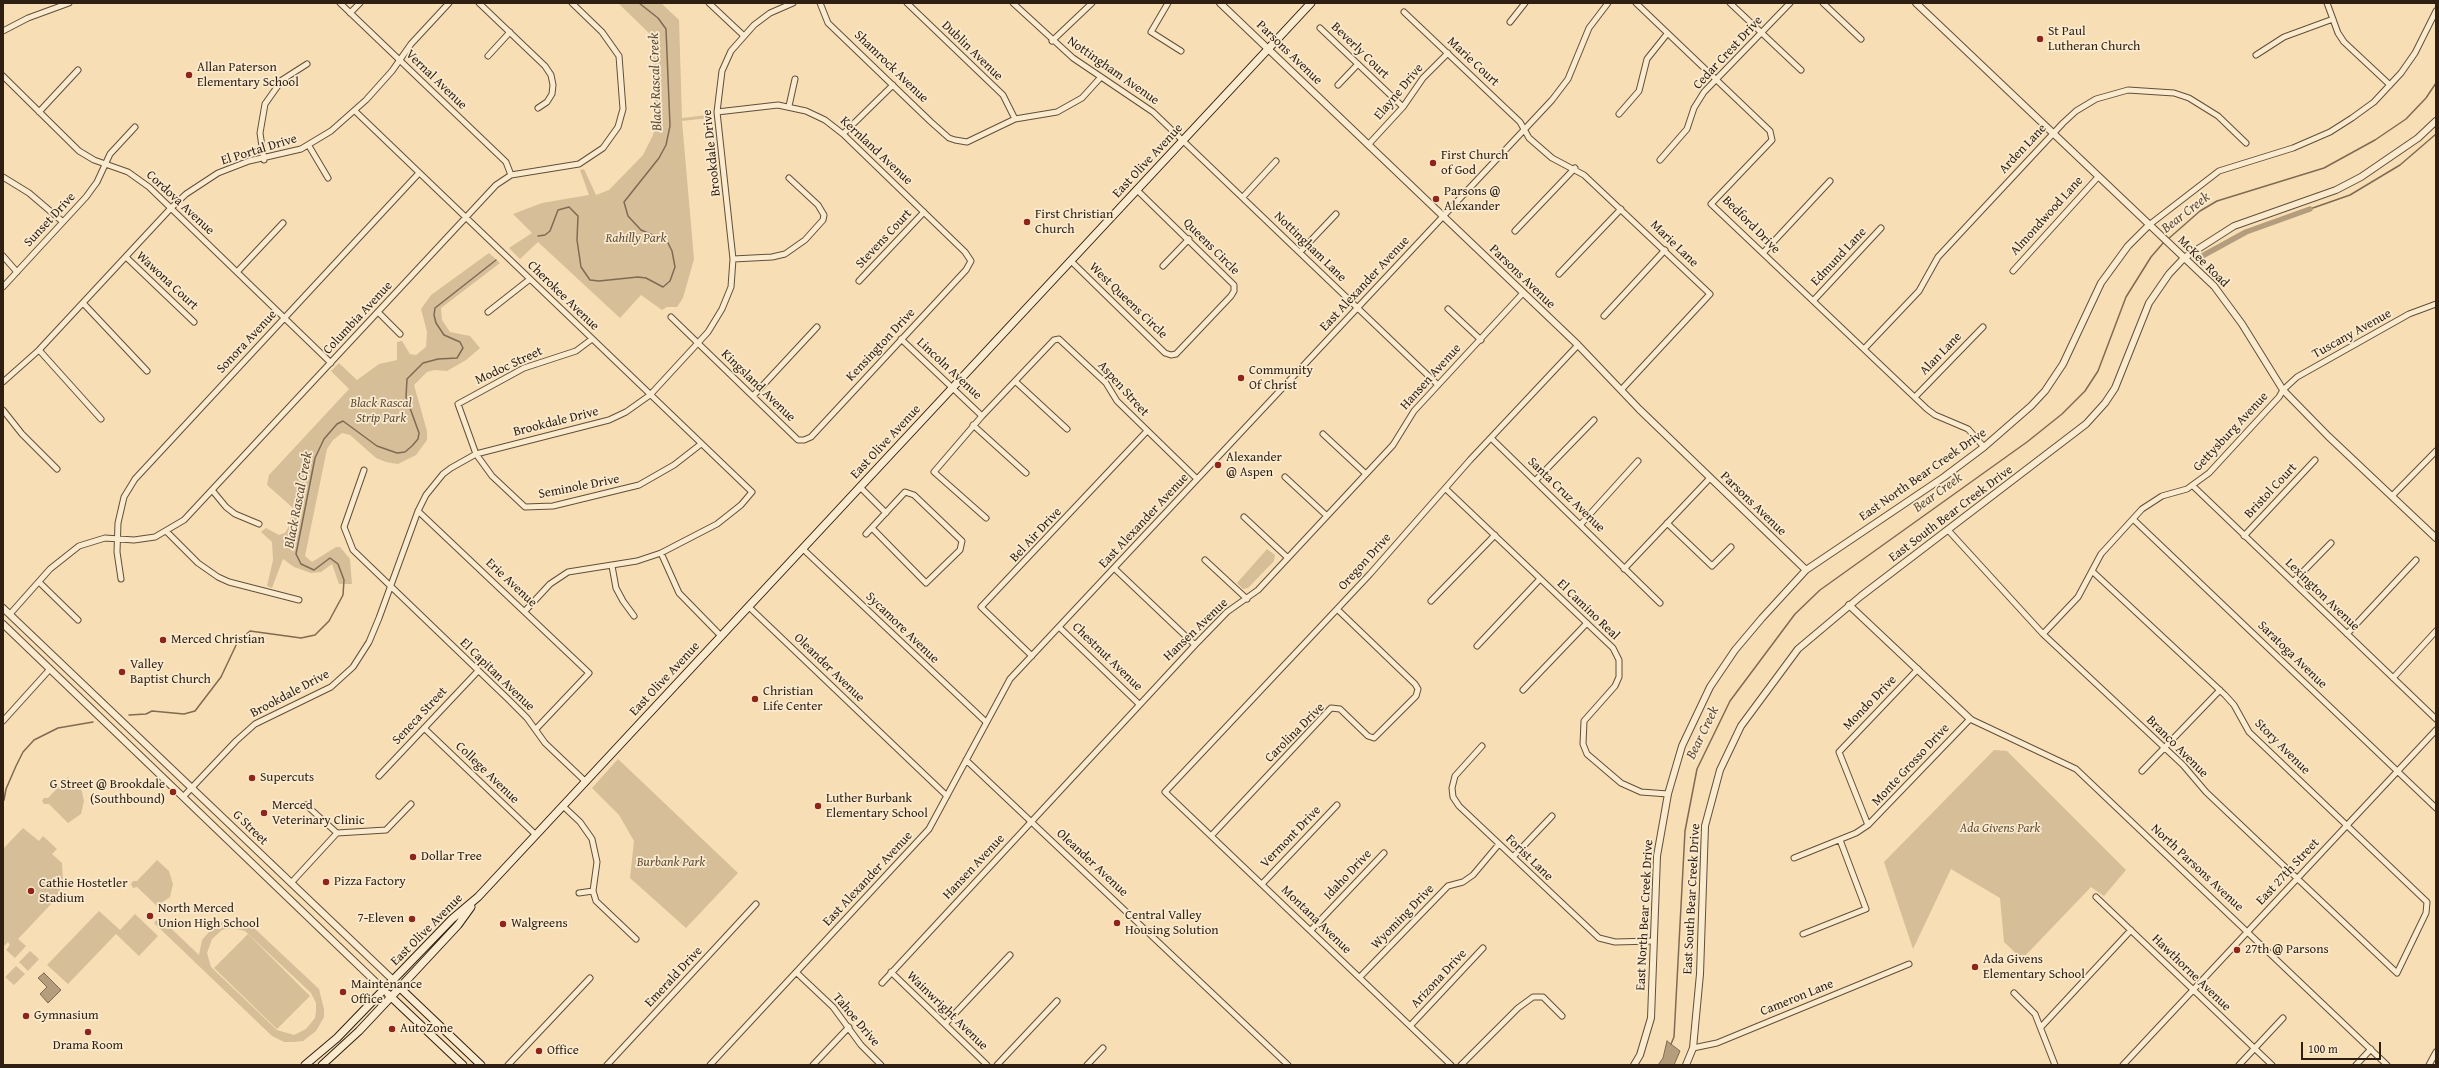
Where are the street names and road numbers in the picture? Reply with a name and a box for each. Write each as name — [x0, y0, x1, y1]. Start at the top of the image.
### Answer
street label: Cedar Crest Drive — [1690, 13, 1766, 93]
street label: Dublin Avenue — [938, 18, 1006, 84]
street label: Parsons Avenue — [1253, 18, 1325, 88]
street label: Beverly Court — [1328, 19, 1392, 83]
street label: Shamrock Avenue — [851, 28, 931, 106]
street label: Nottingham Avenue — [1064, 33, 1162, 109]
street label: Marie Court — [1444, 34, 1502, 90]
street label: Vernal Avenue — [402, 47, 470, 113]
street label: Elayne Drive — [1371, 61, 1427, 123]
street label: Brookdale Drive — [700, 109, 724, 197]
street label: Kernland Avenue — [837, 113, 915, 189]
street label: East Olive Avenue — [1110, 121, 1186, 201]
street label: Arden Lane — [1996, 121, 2050, 177]
street label: El Portal Drive — [219, 131, 299, 169]
street label: Cordova Avenue — [143, 167, 217, 239]
street label: Almondwood Lane — [2007, 173, 2087, 259]
street label: Sunset Drive — [21, 190, 79, 250]
street label: Bedford Drive — [1719, 193, 1783, 257]
street label: Stevens Court — [853, 206, 915, 272]
street label: Nottingham Lane — [1271, 209, 1349, 285]
street label: Queens Circle — [1179, 215, 1243, 279]
street label: Marie Lane — [1647, 217, 1701, 271]
street label: Edmund Lane — [1808, 225, 1870, 289]
street label: East Alexander Avenue — [1317, 233, 1413, 335]
street label: McKee Road — [2174, 233, 2232, 291]
street label: Parsons Avenue — [1486, 242, 1558, 312]
street label: Wawona Court — [133, 248, 201, 314]
street label: Cherokee Avenue — [524, 258, 602, 334]
street label: West Queens Circle — [1086, 260, 1170, 342]
street label: Columbia Avenue — [320, 278, 396, 358]
street label: Kensington Drive — [843, 305, 919, 385]
street label: Tuscany Avenue — [2310, 306, 2394, 362]
street label: Sonora Avenue — [214, 307, 280, 377]
street label: Alan Lane — [1917, 329, 1965, 379]
street label: Lincoln Avenue — [913, 335, 985, 403]
street label: Hansen Avenue — [1397, 341, 1465, 413]
street label: Modoc Street — [473, 344, 545, 388]
street label: Kingsland Avenue — [718, 347, 798, 425]
street label: Aspen Street — [1094, 358, 1152, 420]
street label: Gettysburg Avenue — [2190, 389, 2272, 475]
street label: East Olive Avenue — [848, 402, 924, 482]
street label: Brookdale Drive — [512, 404, 600, 440]
street label: East North Bear Creek Drive — [1856, 425, 1990, 525]
street label: Santa Cruz Avenue — [1524, 454, 1608, 536]
street label: Bristol Court — [2241, 460, 2301, 522]
street label: East South Bear Creek Drive — [1886, 462, 2016, 566]
street label: Parsons Avenue — [1717, 469, 1789, 539]
street label: East Alexander Avenue — [1096, 470, 1192, 572]
street label: Seminole Drive — [537, 471, 621, 503]
street label: Bel Air Drive — [1007, 504, 1065, 566]
street label: Oregon Drive — [1335, 530, 1395, 594]
street label: Erie Avenue — [482, 555, 540, 611]
street label: Lexington Avenue — [2281, 555, 2363, 635]
street label: El Camino Real — [1554, 576, 1622, 644]
street label: Sycamore Avenue — [862, 589, 942, 667]
street label: Hansen Avenue — [1161, 595, 1231, 665]
street label: Saratoga Avenue — [2254, 618, 2330, 692]
street label: Chestnut Avenue — [1069, 619, 1145, 695]
street label: Oleander Avenue — [790, 630, 868, 706]
street label: El Capitan Avenue — [456, 635, 538, 715]
street label: East Olive Avenue — [627, 639, 703, 719]
street label: Brookdale Drive — [248, 667, 332, 721]
street label: Mondo Drive — [1840, 672, 1900, 734]
street label: Seneca Street — [389, 684, 451, 748]
street label: Carolina Drive — [1262, 700, 1328, 766]
street label: Branco Avenue — [2143, 713, 2211, 781]
street label: Story Avenue — [2251, 716, 2313, 778]
street label: Monte Grosso Drive — [1869, 721, 1953, 809]
street label: College Avenue — [452, 739, 522, 807]
street label: Vermont Drive — [1257, 803, 1325, 871]
street label: G Street — [229, 807, 271, 849]
street label: North Parsons Avenue — [2148, 821, 2246, 915]
street label: East South Bear Creek Drive — [1680, 823, 1704, 975]
street label: Oleander Avenue — [1053, 826, 1131, 900]
street label: East Alexander Avenue — [820, 828, 916, 930]
street label: Hansen Avenue — [940, 831, 1008, 903]
street label: Forist Lane — [1502, 832, 1556, 884]
street label: East 27th Street — [2253, 835, 2323, 909]
street label: East North Bear Creek Drive — [1633, 839, 1657, 991]
street label: Idaho Drive — [1321, 847, 1375, 903]
street label: Wyoming Drive — [1368, 881, 1438, 953]
street label: Montana Avenue — [1278, 883, 1354, 957]
street label: East Olive Avenue — [388, 891, 466, 969]
street label: Hawthorne Avenue — [2148, 931, 2234, 1015]
street label: Emerald Drive — [642, 943, 706, 1011]
street label: Arizona Drive — [1408, 946, 1470, 1012]
street label: Wainwright Avenue — [903, 968, 991, 1054]
street label: Cameron Lane — [1758, 976, 1836, 1020]
street label: Tahoe Drive — [829, 990, 883, 1050]

